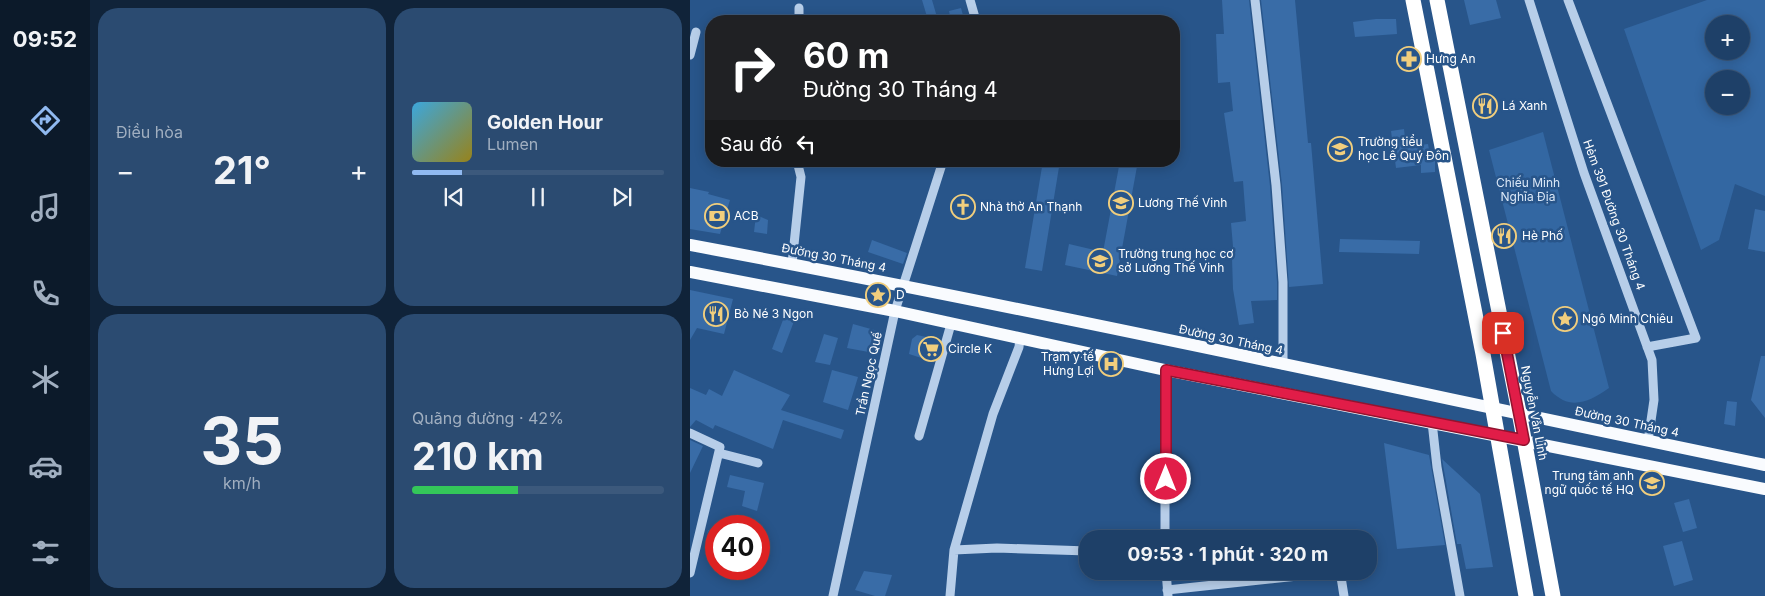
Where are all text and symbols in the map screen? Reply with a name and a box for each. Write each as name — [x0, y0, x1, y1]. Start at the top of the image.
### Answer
map controls — [1705, 15, 1750, 115]
button: + — [1705, 15, 1750, 60]
text: 09:52 — [13, 26, 77, 52]
text: 60 m — [803, 34, 890, 76]
icon: right — [720, 35, 785, 100]
pharmacy icon: Hưng An — [1396, 46, 1422, 72]
place label: Hưng An — [1426, 51, 1476, 66]
button: − — [1705, 70, 1750, 115]
text: Đường 30 Tháng 4 — [803, 76, 998, 102]
restaurant icon: Lá Xanh — [1472, 93, 1498, 119]
place label: Lá Xanh — [1502, 98, 1547, 113]
icon: directions — [28, 103, 63, 138]
text: Golden Hour — [487, 111, 603, 134]
text: Điều hòa — [116, 122, 183, 142]
icon: left — [792, 130, 820, 158]
text: Sau đó — [720, 133, 782, 156]
text: Lumen — [487, 134, 538, 154]
place label: Trường tiểu học Lê Quý Đôn — [1358, 134, 1449, 163]
school or university icon: Trường tiểu học Lê Quý Đôn — [1327, 136, 1353, 162]
street label: Hẻm 391 Đường 30 Tháng 4 — [1580, 138, 1649, 292]
text: 21° — [213, 147, 271, 193]
text: − — [116, 154, 135, 188]
text: + — [349, 154, 368, 188]
park label: Chiếu Minh Nghĩa Địa — [1496, 175, 1560, 204]
icon: previous — [440, 183, 468, 211]
icon: pause — [524, 183, 552, 211]
icon: next — [608, 183, 636, 211]
icon: music — [28, 190, 63, 225]
school or university icon: Lương Thế Vinh — [1108, 190, 1134, 216]
church icon: Nhà thờ An Thạnh — [950, 194, 976, 220]
place label: Lương Thế Vinh — [1138, 195, 1227, 210]
place label: Nhà thờ An Thạnh — [980, 199, 1082, 214]
bank icon: ACB — [704, 203, 730, 229]
place label: ACB — [734, 208, 759, 223]
restaurant icon: Hè Phố — [1491, 223, 1517, 249]
place label: Hè Phố — [1522, 228, 1563, 243]
street label: Đường 30 Tháng 4 — [781, 240, 888, 275]
place label: Trường trung học cơ sở Lương Thế Vinh — [1118, 246, 1234, 275]
school or university icon: Trường trung học cơ sở Lương Thế Vinh — [1087, 248, 1113, 274]
icon: phone — [28, 276, 63, 311]
place icon: D — [865, 282, 891, 308]
place label: D — [896, 287, 905, 302]
restaurant icon: Bò Né 3 Ngon — [703, 301, 729, 327]
place label: Bò Né 3 Ngon — [734, 306, 813, 321]
place icon: Ngô Minh Chiêu — [1552, 306, 1578, 332]
place label: Ngô Minh Chiêu — [1582, 311, 1673, 326]
pin — [1482, 312, 1524, 354]
icon: arrive — [1489, 319, 1517, 347]
street label: Đường 30 Tháng 4 — [1178, 321, 1285, 358]
street label: Trần Ngọc Quế — [852, 330, 885, 417]
supermarket icon: Circle K — [918, 336, 944, 362]
place label: Circle K — [948, 341, 992, 356]
place label: Trạm y tế Hưng Lợi — [1041, 349, 1094, 378]
hospital icon: Trạm y tế Hưng Lợi — [1098, 351, 1124, 377]
icon: climate — [28, 362, 63, 397]
street label: Nguyễn Văn Linh — [1518, 364, 1551, 462]
text: 35 — [200, 401, 284, 480]
street label: Đường 30 Tháng 4 — [1574, 403, 1681, 440]
text: Quãng đường · 42% — [412, 408, 564, 428]
text: 210 km — [412, 433, 544, 479]
icon: car — [28, 449, 63, 484]
position arrow — [1139, 452, 1191, 504]
place label: Trung tâm anh ngữ quốc tế HQ — [1545, 468, 1634, 497]
school or university icon: Trung tâm anh ngữ quốc tế HQ — [1639, 470, 1665, 496]
text: km/h — [223, 473, 261, 493]
speed limit sign: 40 — [705, 515, 770, 580]
icon: filters — [28, 535, 63, 570]
text: 09:53 · 1 phút · 320 m — [1128, 543, 1328, 566]

